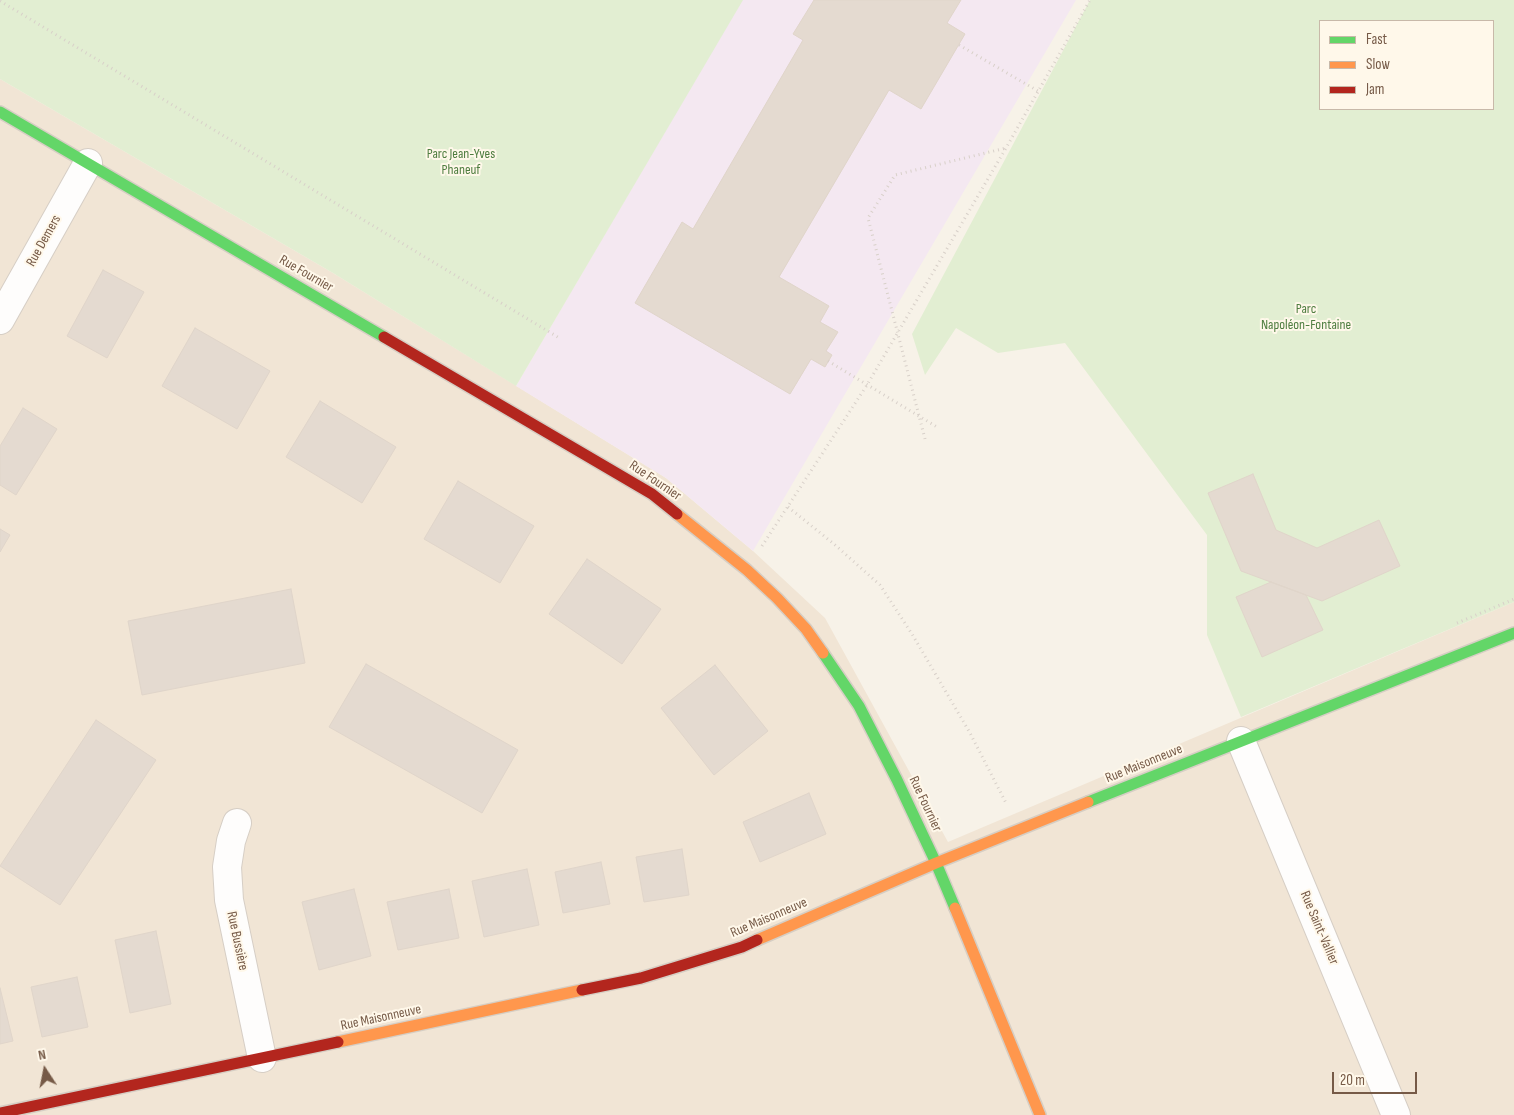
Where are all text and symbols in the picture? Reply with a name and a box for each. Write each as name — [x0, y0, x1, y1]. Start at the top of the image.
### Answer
legend — [1319, 20, 1494, 110]
text: Fast — [1366, 30, 1387, 49]
text: Slow — [1366, 55, 1390, 74]
text: Jam — [1366, 80, 1384, 99]
park label: Parc Jean-Yves Phaneuf — [427, 146, 495, 178]
street label: Rue Demers — [23, 212, 65, 270]
street label: Rue Fournier — [276, 252, 336, 296]
park label: Parc Napoléon-Fontaine — [1261, 301, 1351, 334]
street label: Rue Fournier — [626, 457, 684, 505]
street label: Rue Maisonneuve — [1103, 741, 1185, 787]
street label: Rue Fournier — [905, 774, 945, 834]
street label: Rue Saint-Vallier — [1296, 889, 1342, 967]
street label: Rue Maisonneuve — [728, 894, 810, 942]
street label: Rue Bussière — [223, 910, 251, 972]
street label: Rue Maisonneuve — [339, 1001, 423, 1035]
north arrow — [20, 1045, 70, 1095]
text: N — [37, 1046, 47, 1064]
scale bar — [1334, 1062, 1419, 1094]
text: 20 m — [1340, 1071, 1365, 1090]

